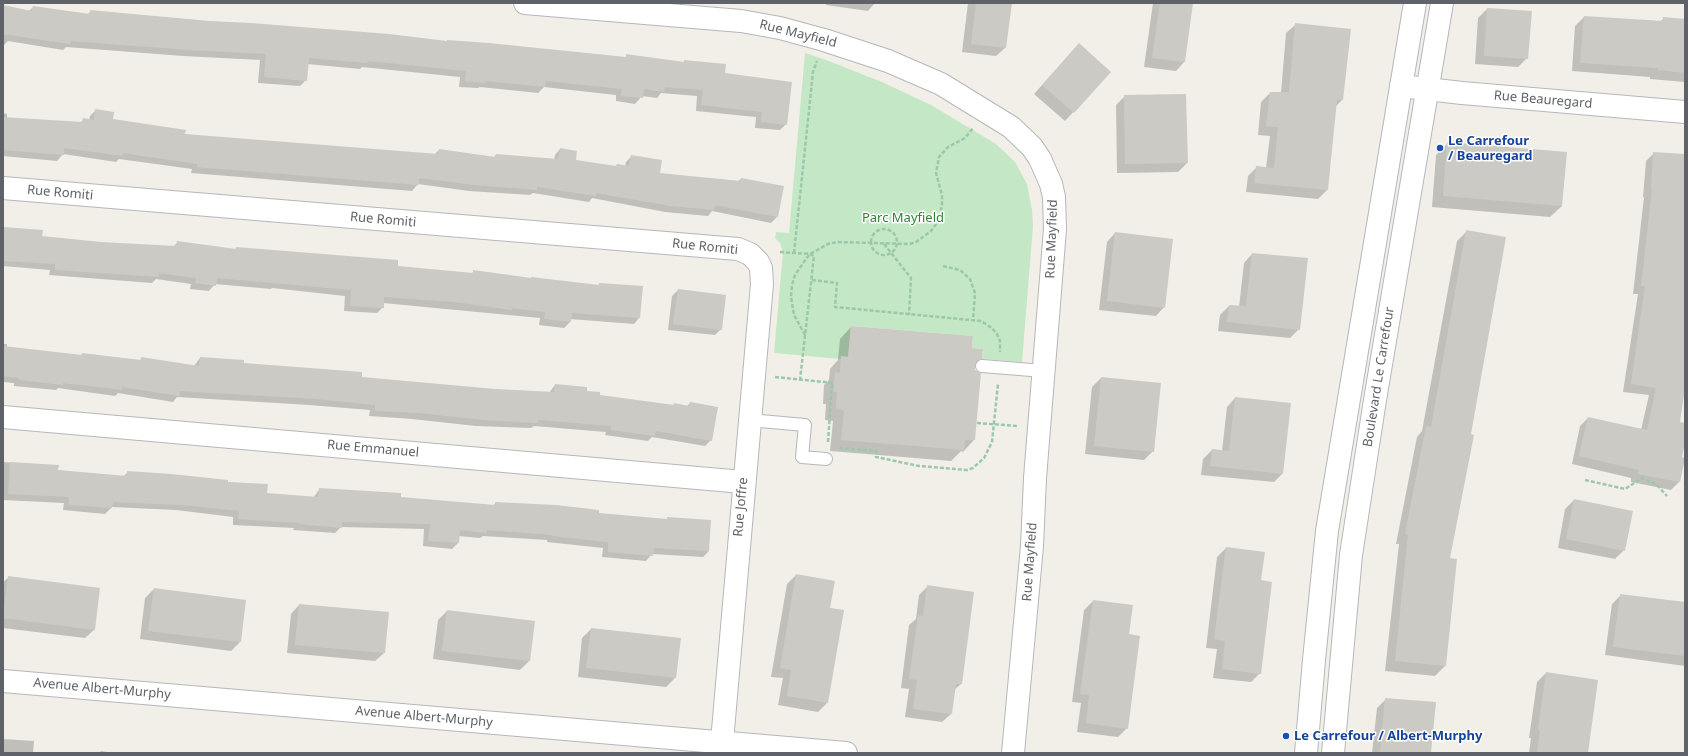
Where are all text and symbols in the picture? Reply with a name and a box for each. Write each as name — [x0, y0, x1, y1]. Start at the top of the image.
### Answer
street label: Rue Mayfield — [758, 17, 838, 51]
street label: Rue Beauregard — [1493, 88, 1593, 112]
place label: Le Carrefour / Beauregard — [1448, 133, 1532, 164]
marker: Le Carrefour / Beauregard — [1435, 143, 1445, 153]
street label: Rue Romiti — [26, 182, 94, 204]
street label: Rue Mayfield — [1043, 199, 1061, 279]
street label: Rue Romiti — [349, 209, 417, 231]
park label: Parc Mayfield — [862, 210, 944, 226]
street label: Rue Romiti — [671, 236, 739, 258]
street label: Boulevard Le Carrefour — [1360, 306, 1398, 448]
street label: Rue Emmanuel — [326, 437, 420, 461]
street label: Rue Joffre — [731, 477, 751, 537]
street label: Rue Mayfield — [1019, 522, 1041, 602]
street label: Avenue Albert-Murphy — [33, 675, 171, 703]
street label: Avenue Albert-Murphy — [355, 703, 493, 731]
place label: Le Carrefour / Albert-Murphy — [1294, 728, 1482, 744]
marker: Le Carrefour / Albert-Murphy — [1281, 731, 1291, 741]

